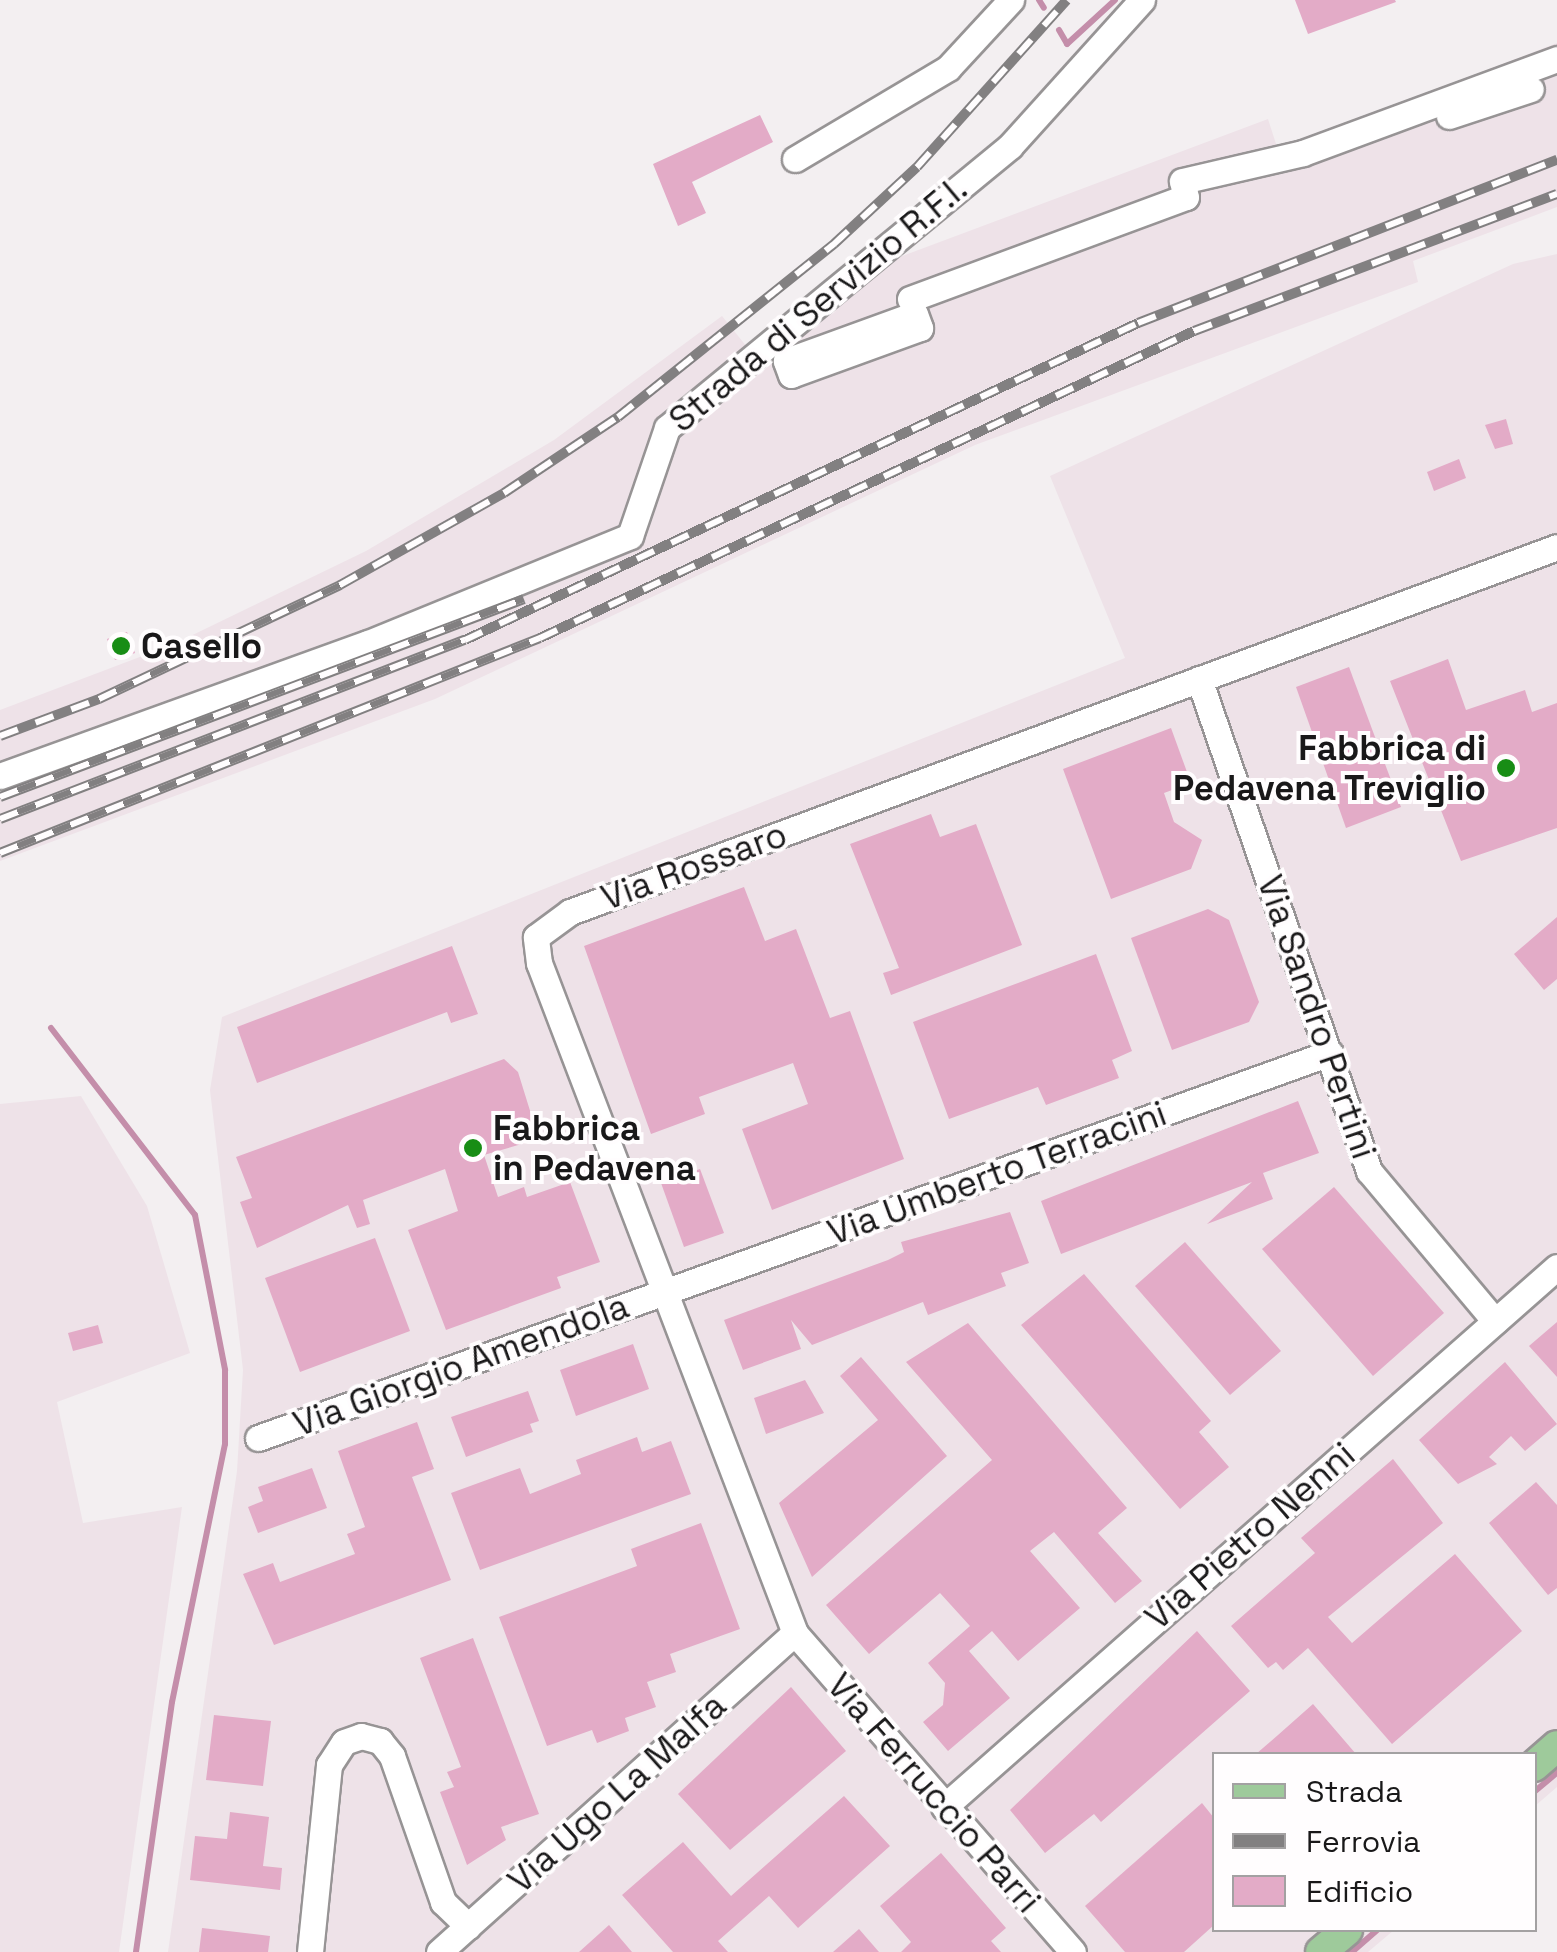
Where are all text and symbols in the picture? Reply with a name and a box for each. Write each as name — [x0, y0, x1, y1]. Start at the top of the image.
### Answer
street label: Strada di Servizio R.F.I. — [661, 167, 975, 441]
place label: Casello — [141, 625, 262, 667]
marker: Casello — [110, 635, 132, 657]
place label: Fabbrica di Pedavena Treviglio — [1172, 727, 1486, 809]
marker: Fabbrica di Pedavena Treviglio — [1495, 757, 1517, 779]
street label: Via Rossaro — [596, 813, 792, 919]
street label: Via Sandro Pertini — [1249, 870, 1385, 1164]
street label: Via Umberto Terracini — [822, 1092, 1172, 1254]
place label: Fabbrica in Pedavena — [493, 1107, 696, 1189]
marker: Fabbrica in Pedavena — [462, 1137, 484, 1159]
street label: Via Giorgio Amendola — [287, 1285, 635, 1445]
street label: Via Pietro Nenni — [1137, 1434, 1363, 1638]
street label: Via Ferruccio Parri — [819, 1665, 1049, 1921]
street label: Via Ugo La Malfa — [500, 1684, 734, 1902]
legend — [1212, 1752, 1537, 1932]
text: Strada — [1306, 1772, 1402, 1811]
text: Ferrovia — [1306, 1822, 1421, 1861]
text: Edificio — [1306, 1872, 1413, 1911]

